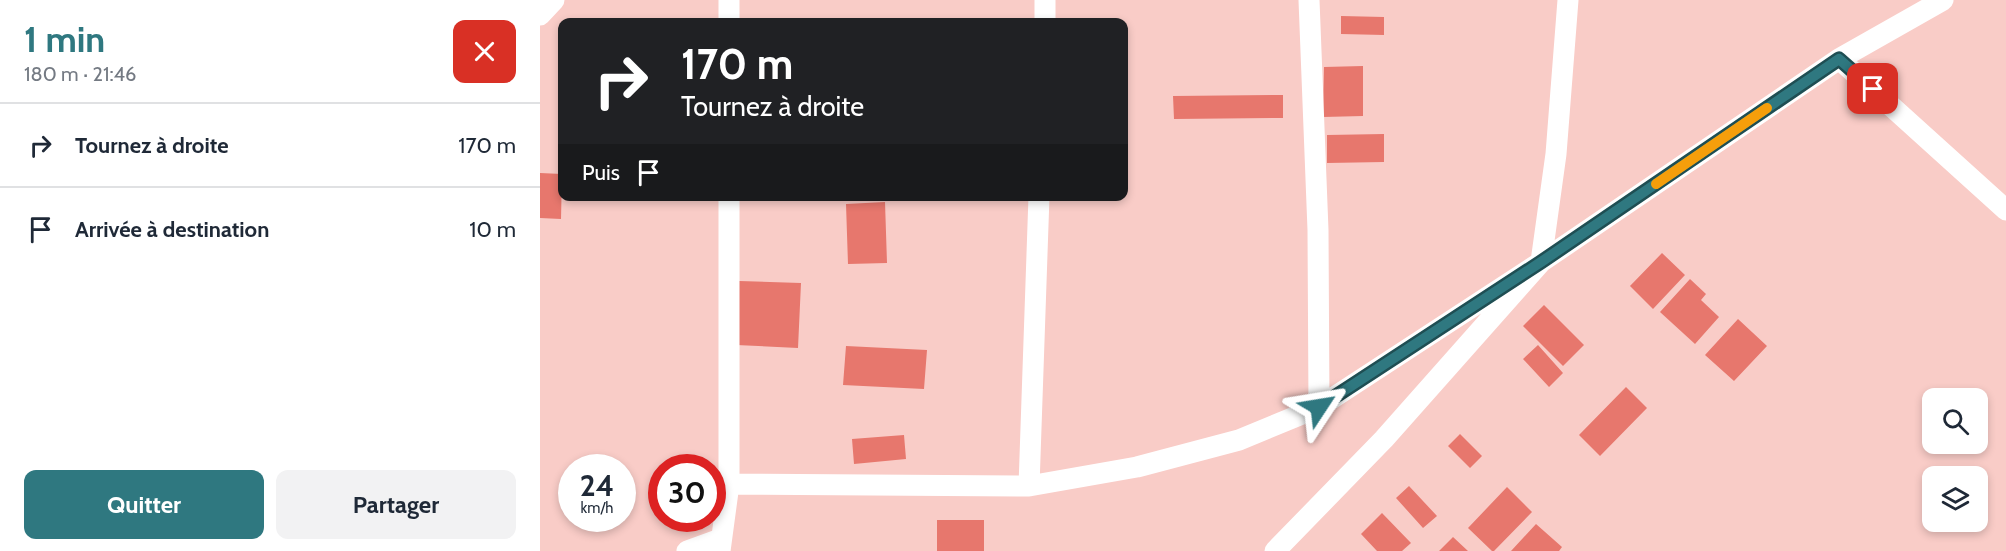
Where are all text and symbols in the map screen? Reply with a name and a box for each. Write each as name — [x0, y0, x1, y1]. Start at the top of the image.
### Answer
text: 1 min — [24, 17, 105, 61]
button: close — [453, 20, 516, 83]
text: 170 m — [681, 38, 793, 90]
icon: right — [582, 42, 660, 120]
text: 180 m · 21:46 — [24, 62, 136, 86]
pin — [1847, 63, 1898, 114]
icon: arrive — [1856, 72, 1889, 105]
text: Tournez à droite — [681, 90, 864, 123]
icon: right — [24, 129, 57, 162]
text: Tournez à droite — [75, 132, 229, 159]
text: 170 m — [458, 132, 516, 159]
icon: arrive — [632, 156, 665, 189]
text: Puis — [582, 159, 620, 186]
icon: arrive — [24, 213, 57, 246]
text: Arrivée à destination — [75, 216, 269, 243]
text: 10 m — [469, 216, 516, 243]
position arrow — [1287, 375, 1351, 439]
map controls — [1922, 388, 1988, 532]
button: search — [1922, 388, 1988, 454]
speed limit sign: 30 — [648, 454, 726, 532]
button: layers — [1922, 466, 1988, 532]
text: 24 — [580, 467, 614, 504]
button: Quitter — [24, 470, 264, 539]
button: Partager — [276, 470, 516, 539]
text: km/h — [581, 499, 613, 517]

